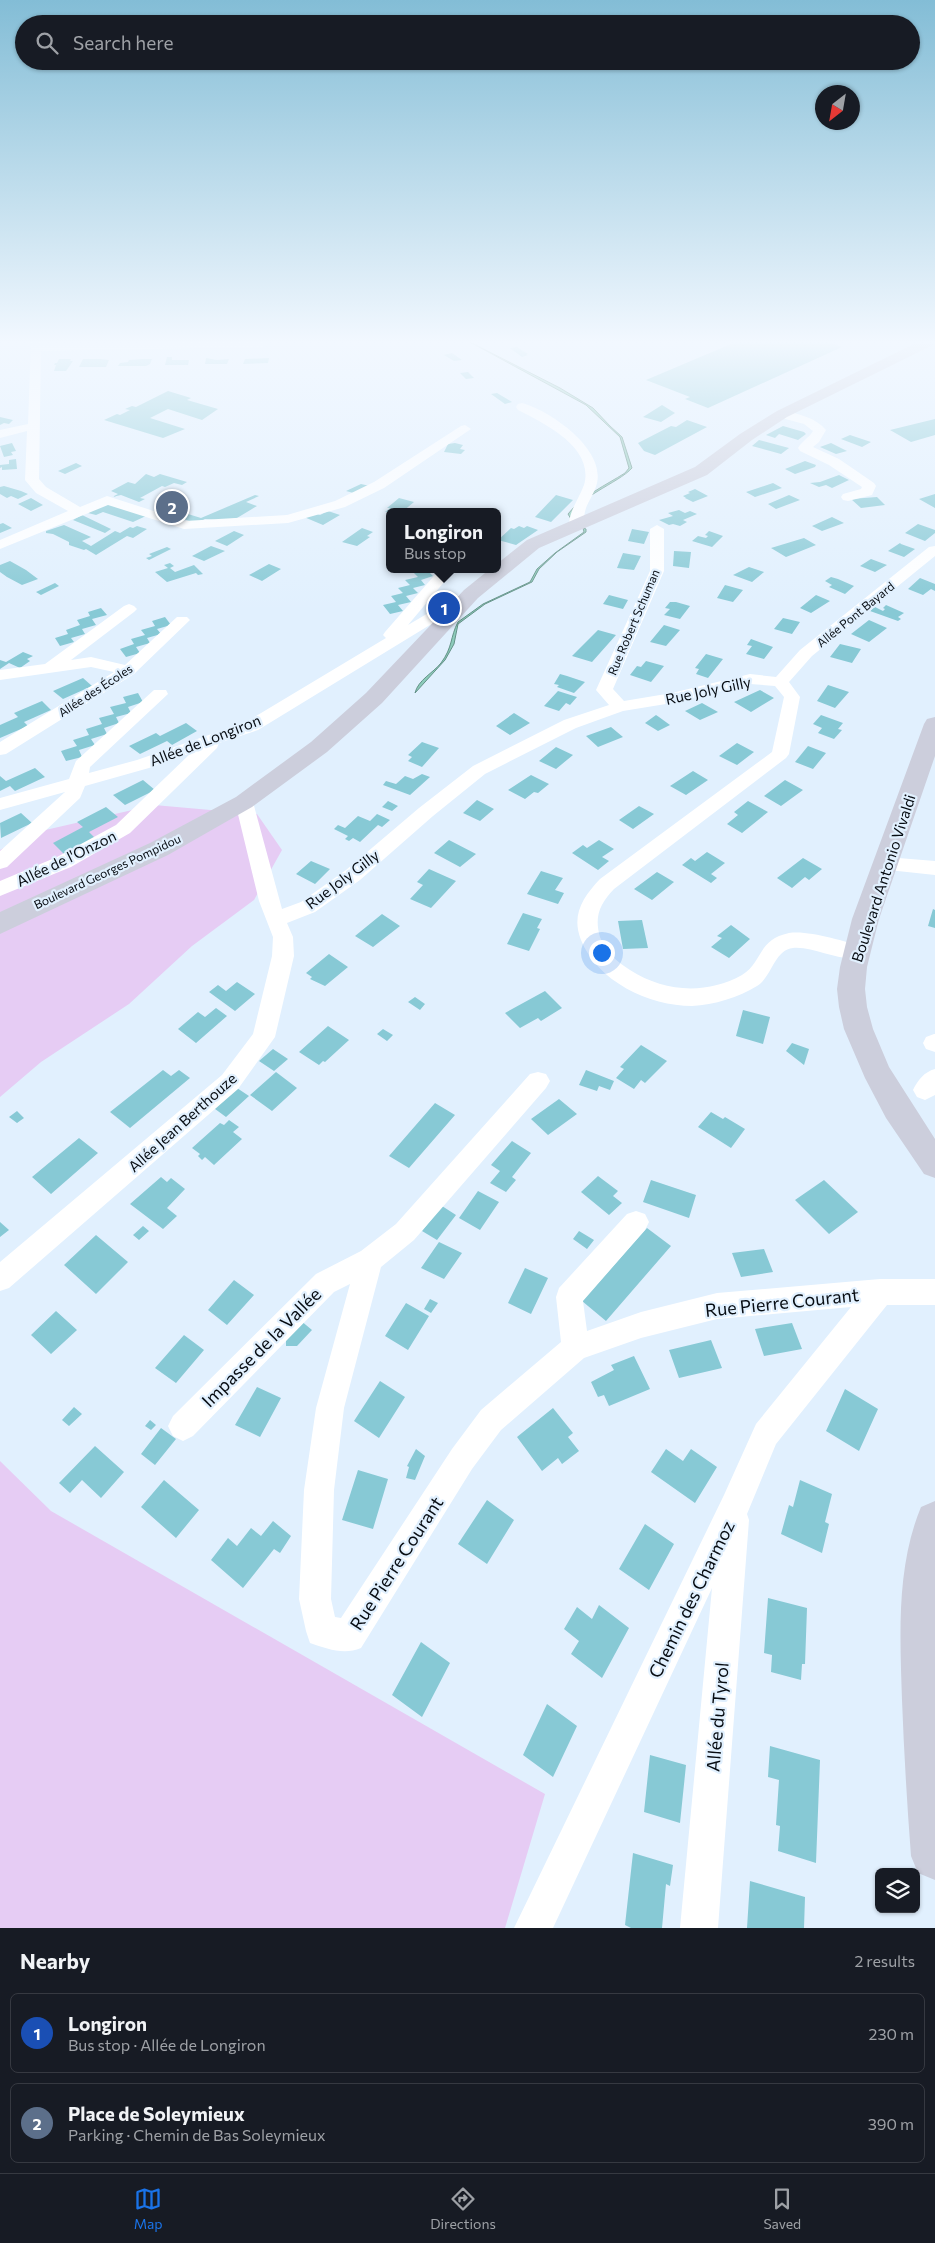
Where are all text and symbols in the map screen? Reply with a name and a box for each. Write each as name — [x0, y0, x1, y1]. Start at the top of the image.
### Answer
search box — [15, 15, 920, 70]
icon: search — [33, 29, 61, 57]
text: Search here — [73, 31, 173, 54]
north arrow — [815, 85, 860, 130]
pin: 2 — [156, 488, 188, 526]
popup — [386, 508, 501, 573]
text: Longiron — [404, 520, 483, 543]
text: Bus stop — [404, 543, 466, 562]
street label: Rue Robert Schuman — [604, 567, 662, 677]
street label: Allée Pont Bayard — [813, 578, 897, 650]
pin: 1 — [428, 589, 460, 627]
street label: Allée des Écoles — [55, 661, 135, 719]
street label: Rue Joly Gilly — [664, 672, 753, 708]
street label: Allée de Longiron — [147, 711, 263, 769]
street label: Boulevard Antonio Vivaldi — [847, 792, 919, 964]
street label: Allée de l'Onzon — [13, 826, 119, 890]
street label: Boulevard Georges Pompidou — [31, 831, 183, 911]
street label: Rue Joly Gilly — [302, 845, 382, 912]
your location — [589, 940, 615, 966]
street label: Allée Jean Berthouze — [124, 1069, 240, 1175]
street label: Impasse de la Vallée — [197, 1283, 325, 1411]
street label: Rue Pierre Courant — [704, 1283, 860, 1321]
street label: Rue Pierre Courant — [345, 1492, 447, 1634]
street label: Chemin des Charmoz — [643, 1517, 739, 1681]
street label: Allée du Tyrol — [701, 1661, 733, 1773]
map controls — [875, 1868, 920, 1913]
button: layers — [875, 1868, 920, 1913]
text: Nearby — [20, 1948, 90, 1973]
text: 2 results — [854, 1951, 915, 1970]
text: Longiron — [68, 2012, 147, 2035]
text: 1 — [33, 2024, 41, 2043]
text: 230 m — [869, 2024, 914, 2043]
text: Bus stop · Allée de Longiron — [68, 2035, 266, 2054]
text: Place de Soleymieux — [68, 2102, 245, 2125]
text: 2 — [32, 2114, 42, 2133]
text: 390 m — [868, 2114, 914, 2133]
text: Parking · Chemin de Bas Soleymieux — [68, 2125, 325, 2144]
tab: Map — [134, 2185, 163, 2232]
tab: Directions — [430, 2185, 496, 2232]
tab: Saved — [763, 2185, 801, 2232]

